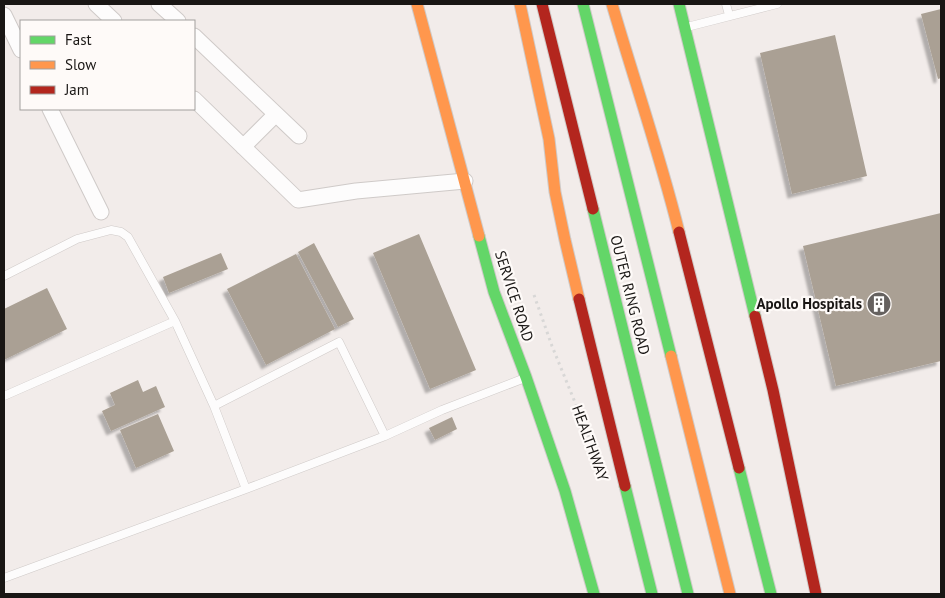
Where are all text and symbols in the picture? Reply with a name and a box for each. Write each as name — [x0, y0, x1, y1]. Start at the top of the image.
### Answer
legend — [20, 20, 195, 110]
text: Fast — [65, 30, 92, 49]
text: Slow — [65, 55, 96, 74]
text: Jam — [64, 80, 89, 99]
street label: OUTER RING ROAD — [606, 233, 655, 357]
street label: SERVICE ROAD — [491, 248, 538, 344]
building icon: Apollo Hospitals — [866, 291, 892, 317]
place label: Apollo Hospitals — [756, 294, 862, 313]
street label: HEALTHWAY — [568, 402, 613, 484]

